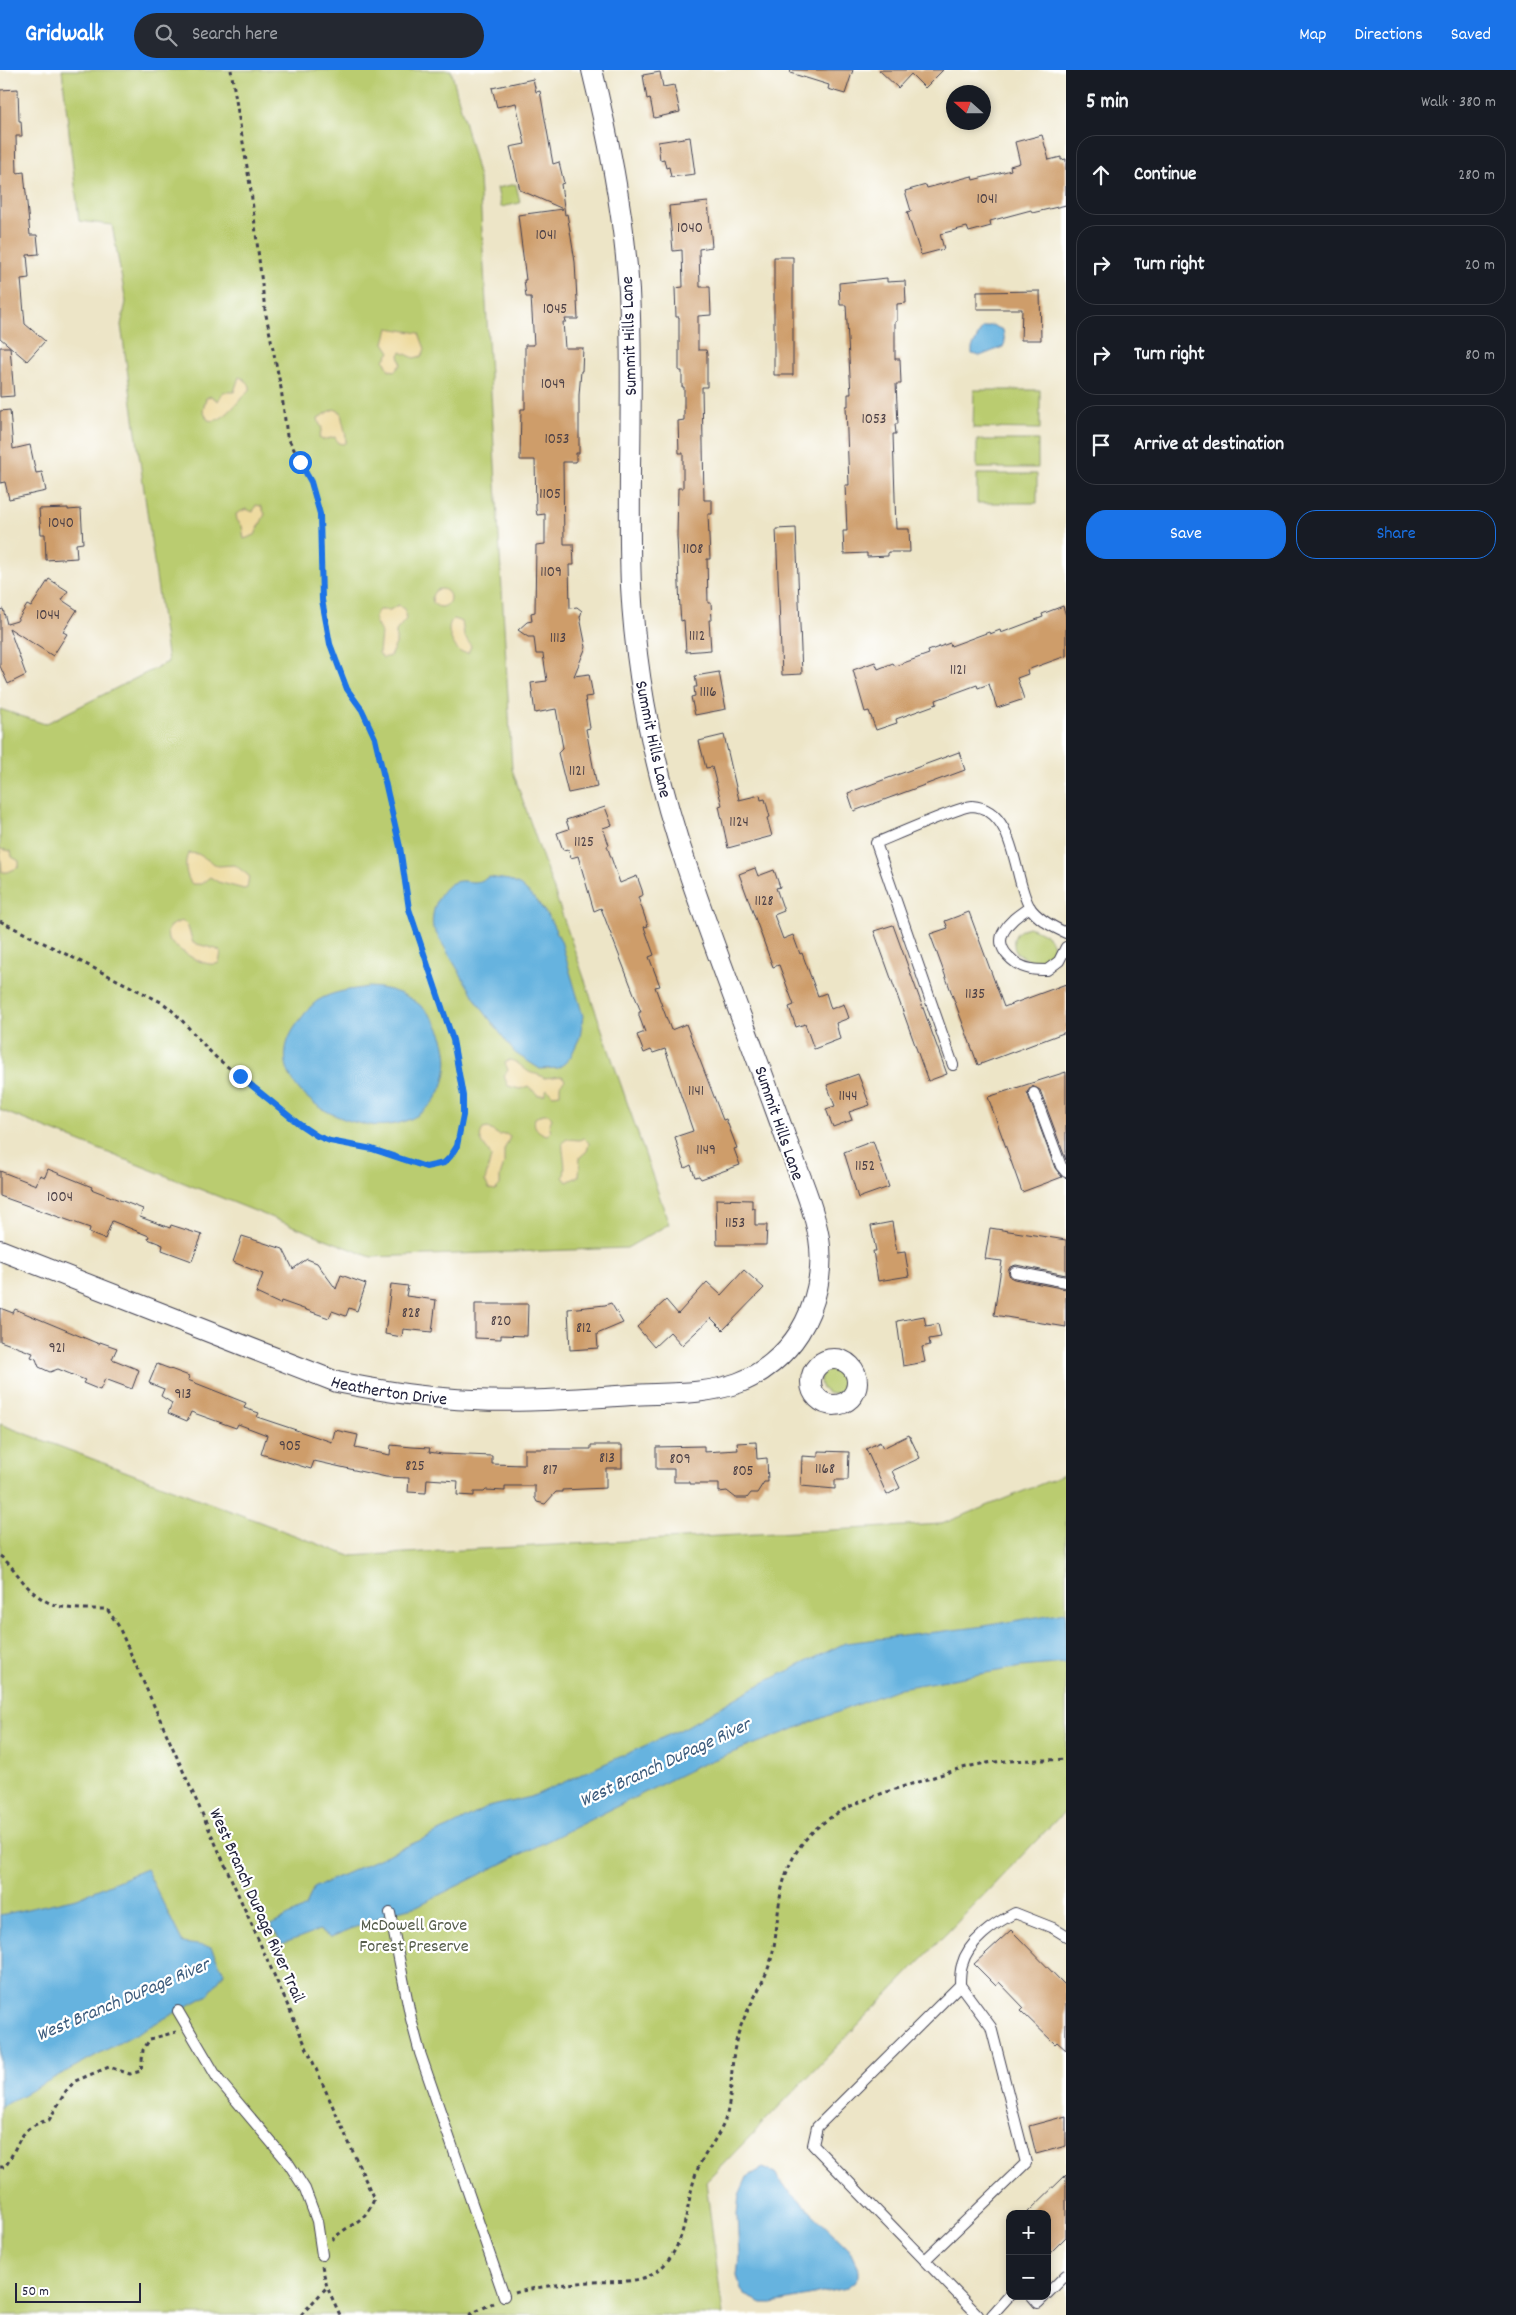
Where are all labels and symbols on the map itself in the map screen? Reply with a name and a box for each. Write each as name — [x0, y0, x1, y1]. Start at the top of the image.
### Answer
north arrow — [946, 85, 991, 130]
house number: 1041 — [977, 189, 997, 211]
house number: 1040 — [677, 218, 703, 240]
house number: 1041 — [536, 225, 556, 247]
street label: Summit Hills Lane — [616, 276, 645, 396]
house number: 1045 — [543, 299, 567, 321]
house number: 1049 — [541, 374, 565, 396]
house number: 1053 — [861, 409, 887, 431]
house number: 1053 — [544, 429, 570, 451]
route start — [289, 451, 312, 474]
house number: 1105 — [539, 484, 561, 506]
house number: 1040 — [48, 513, 74, 535]
house number: 1108 — [683, 539, 703, 561]
house number: 1109 — [540, 562, 562, 584]
house number: 1044 — [36, 605, 60, 627]
house number: 1112 — [689, 626, 705, 648]
house number: 1113 — [550, 628, 566, 650]
house number: 1121 — [950, 660, 966, 682]
street label: Summit Hills Lane — [627, 679, 676, 801]
house number: 1116 — [699, 682, 717, 704]
house number: 1121 — [569, 761, 585, 783]
house number: 1124 — [729, 812, 749, 834]
house number: 1125 — [574, 832, 594, 854]
house number: 1128 — [754, 891, 774, 913]
house number: 1135 — [965, 984, 985, 1006]
street label: Summit Hills Lane — [746, 1063, 809, 1184]
route end — [229, 1065, 252, 1088]
house number: 1141 — [688, 1081, 704, 1103]
house number: 1144 — [838, 1086, 858, 1108]
house number: 1149 — [696, 1140, 716, 1162]
house number: 1152 — [855, 1156, 875, 1178]
house number: 1004 — [47, 1187, 73, 1209]
house number: 1153 — [725, 1213, 745, 1235]
house number: 828 — [402, 1303, 420, 1325]
house number: 820 — [491, 1311, 511, 1333]
house number: 812 — [576, 1318, 592, 1340]
house number: 921 — [49, 1338, 65, 1360]
street label: Heatherton Drive — [326, 1371, 448, 1413]
house number: 913 — [175, 1384, 191, 1406]
house number: 905 — [279, 1436, 301, 1458]
house number: 813 — [599, 1448, 615, 1470]
house number: 809 — [669, 1449, 691, 1471]
house number: 825 — [405, 1456, 425, 1478]
house number: 1168 — [815, 1459, 835, 1481]
house number: 817 — [542, 1460, 558, 1482]
house number: 805 — [732, 1461, 754, 1483]
water label: West Branch DuPage River — [576, 1712, 757, 1816]
street label: West Branch DuPage River Trail — [202, 1805, 310, 2008]
park label: McDowell Grove Forest Preserve — [359, 1914, 469, 1960]
water label: West Branch DuPage River — [33, 1952, 216, 2050]
scale bar — [15, 2280, 141, 2303]

